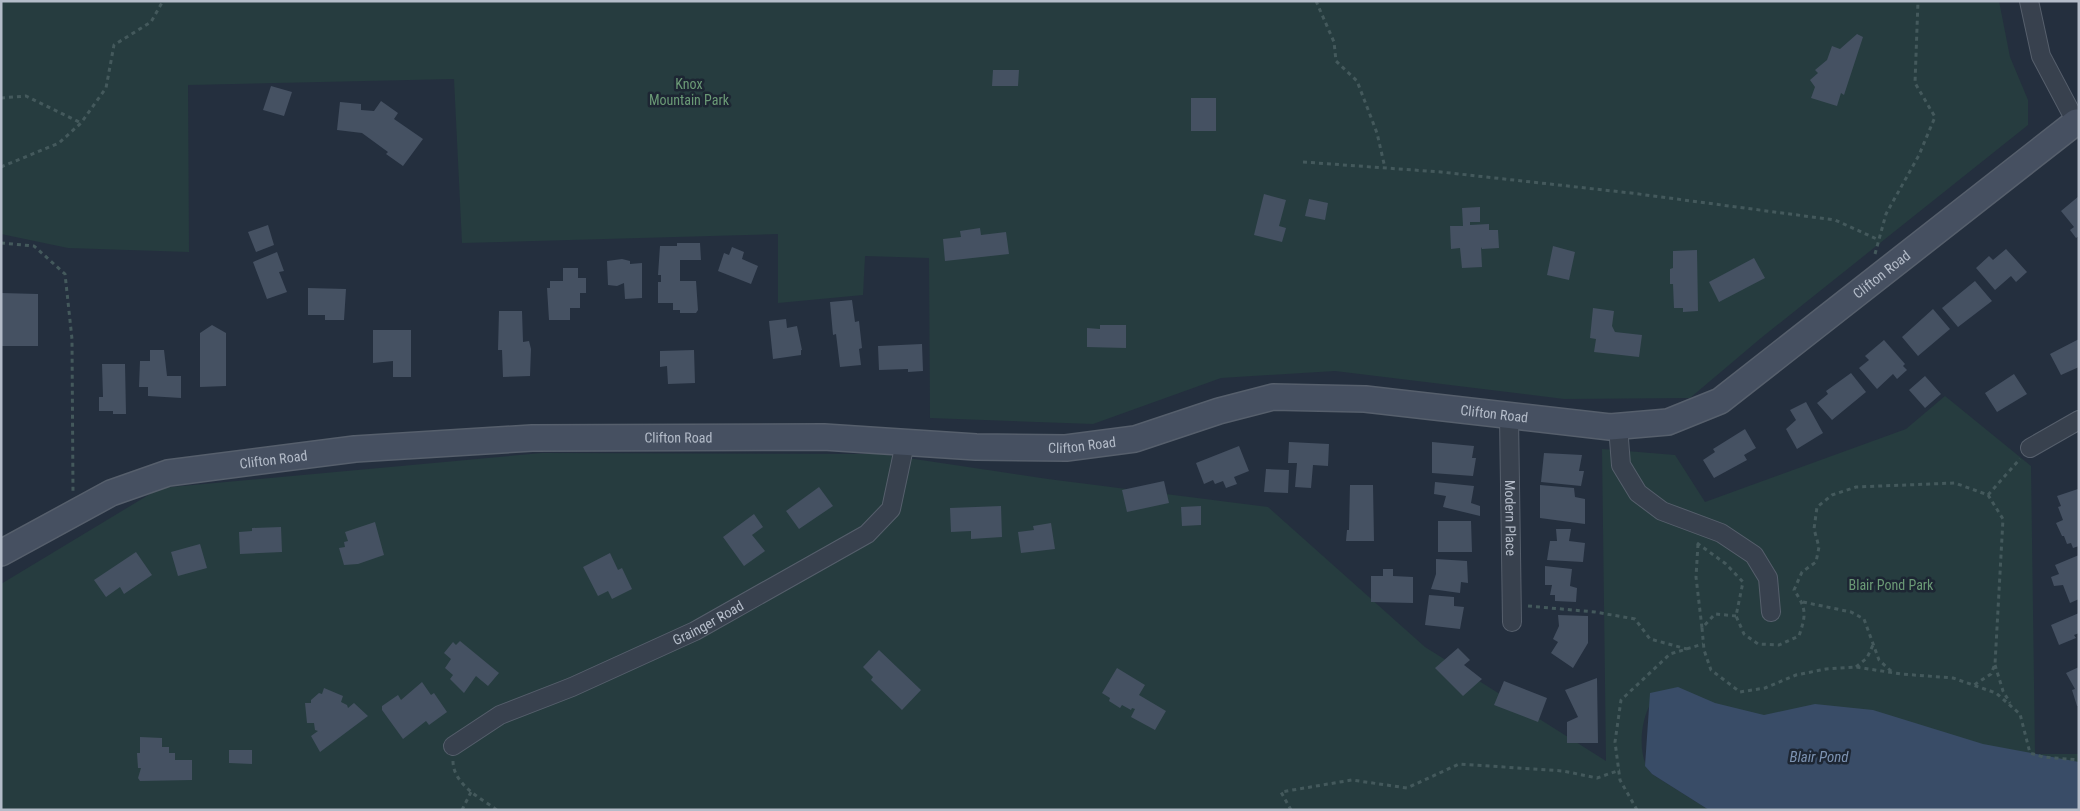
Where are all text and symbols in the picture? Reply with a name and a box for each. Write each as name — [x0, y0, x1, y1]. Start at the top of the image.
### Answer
park label: Knox Mountain Park — [649, 76, 730, 108]
street label: Clifton Road — [1850, 247, 1913, 302]
street label: Clifton Road — [1460, 402, 1529, 426]
street label: Clifton Road — [644, 429, 712, 446]
street label: Clifton Road — [1048, 434, 1117, 456]
street label: Clifton Road — [239, 447, 308, 472]
street label: Modern Place — [1502, 480, 1519, 557]
park label: Blair Pond Park — [1849, 577, 1934, 593]
street label: Grainger Road — [670, 597, 746, 648]
water label: Blair Pond — [1790, 748, 1849, 766]

